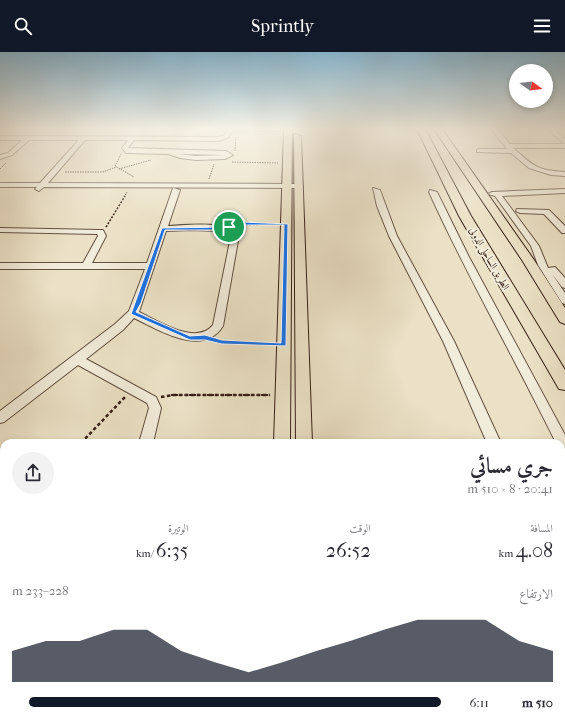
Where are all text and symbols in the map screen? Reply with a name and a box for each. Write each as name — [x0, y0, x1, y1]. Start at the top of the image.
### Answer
icon: search — [12, 15, 34, 37]
icon: menu — [531, 15, 553, 37]
text: Sprintly — [251, 16, 314, 37]
north arrow — [509, 64, 553, 108]
map controls — [509, 64, 553, 108]
pin — [212, 210, 246, 244]
icon: arrive — [218, 216, 240, 238]
street label: الطريق الساحلى الدولى — [465, 225, 512, 293]
button: share — [12, 452, 54, 494]
text: جري مسائي — [470, 453, 553, 479]
text: 20:41 · 8 × 510 m — [467, 481, 553, 496]
text: الوتيرة — [168, 522, 188, 535]
text: الوقت — [350, 522, 371, 535]
text: المسافة — [531, 522, 553, 535]
text: 6:35 — [156, 539, 188, 562]
text: 26:52 — [326, 539, 371, 562]
text: 4.08 — [516, 539, 553, 562]
text: /km — [136, 547, 156, 560]
text: km — [499, 547, 516, 560]
text: 228–233 m — [12, 583, 69, 598]
text: الارتفاع — [519, 586, 553, 601]
text: 6:11 — [470, 695, 489, 710]
text: 510 m — [522, 695, 553, 710]

